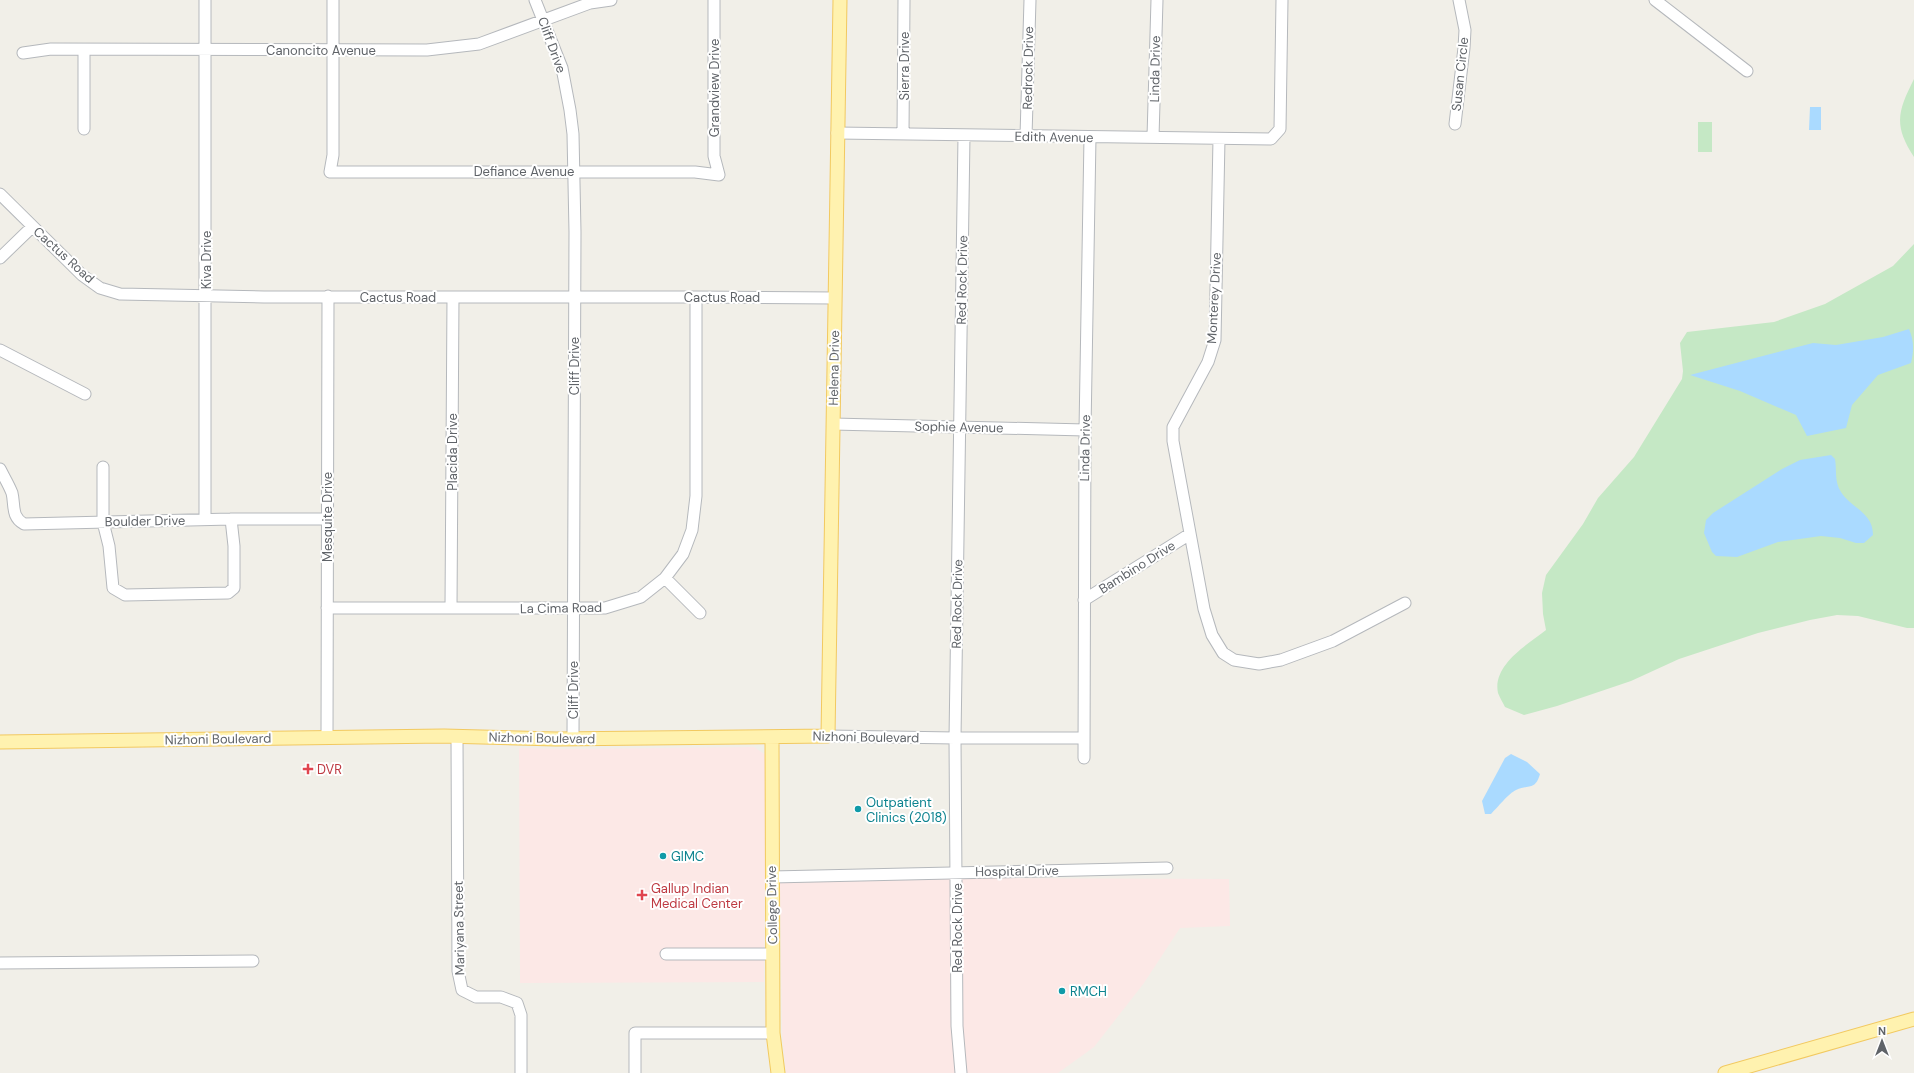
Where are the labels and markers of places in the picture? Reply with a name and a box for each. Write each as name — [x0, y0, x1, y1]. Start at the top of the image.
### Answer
place label: DVR — [317, 761, 342, 778]
marker: DVR — [302, 763, 314, 775]
place label: Outpatient Clinics (2018) — [866, 794, 947, 826]
marker: Outpatient Clinics (2018) — [853, 804, 863, 814]
place label: GIMC — [671, 848, 704, 865]
marker: GIMC — [658, 851, 668, 861]
place label: Gallup Indian Medical Center — [651, 880, 743, 912]
marker: Gallup Indian Medical Center — [636, 889, 648, 901]
place label: RMCH — [1070, 983, 1107, 1000]
marker: RMCH — [1057, 986, 1067, 996]

